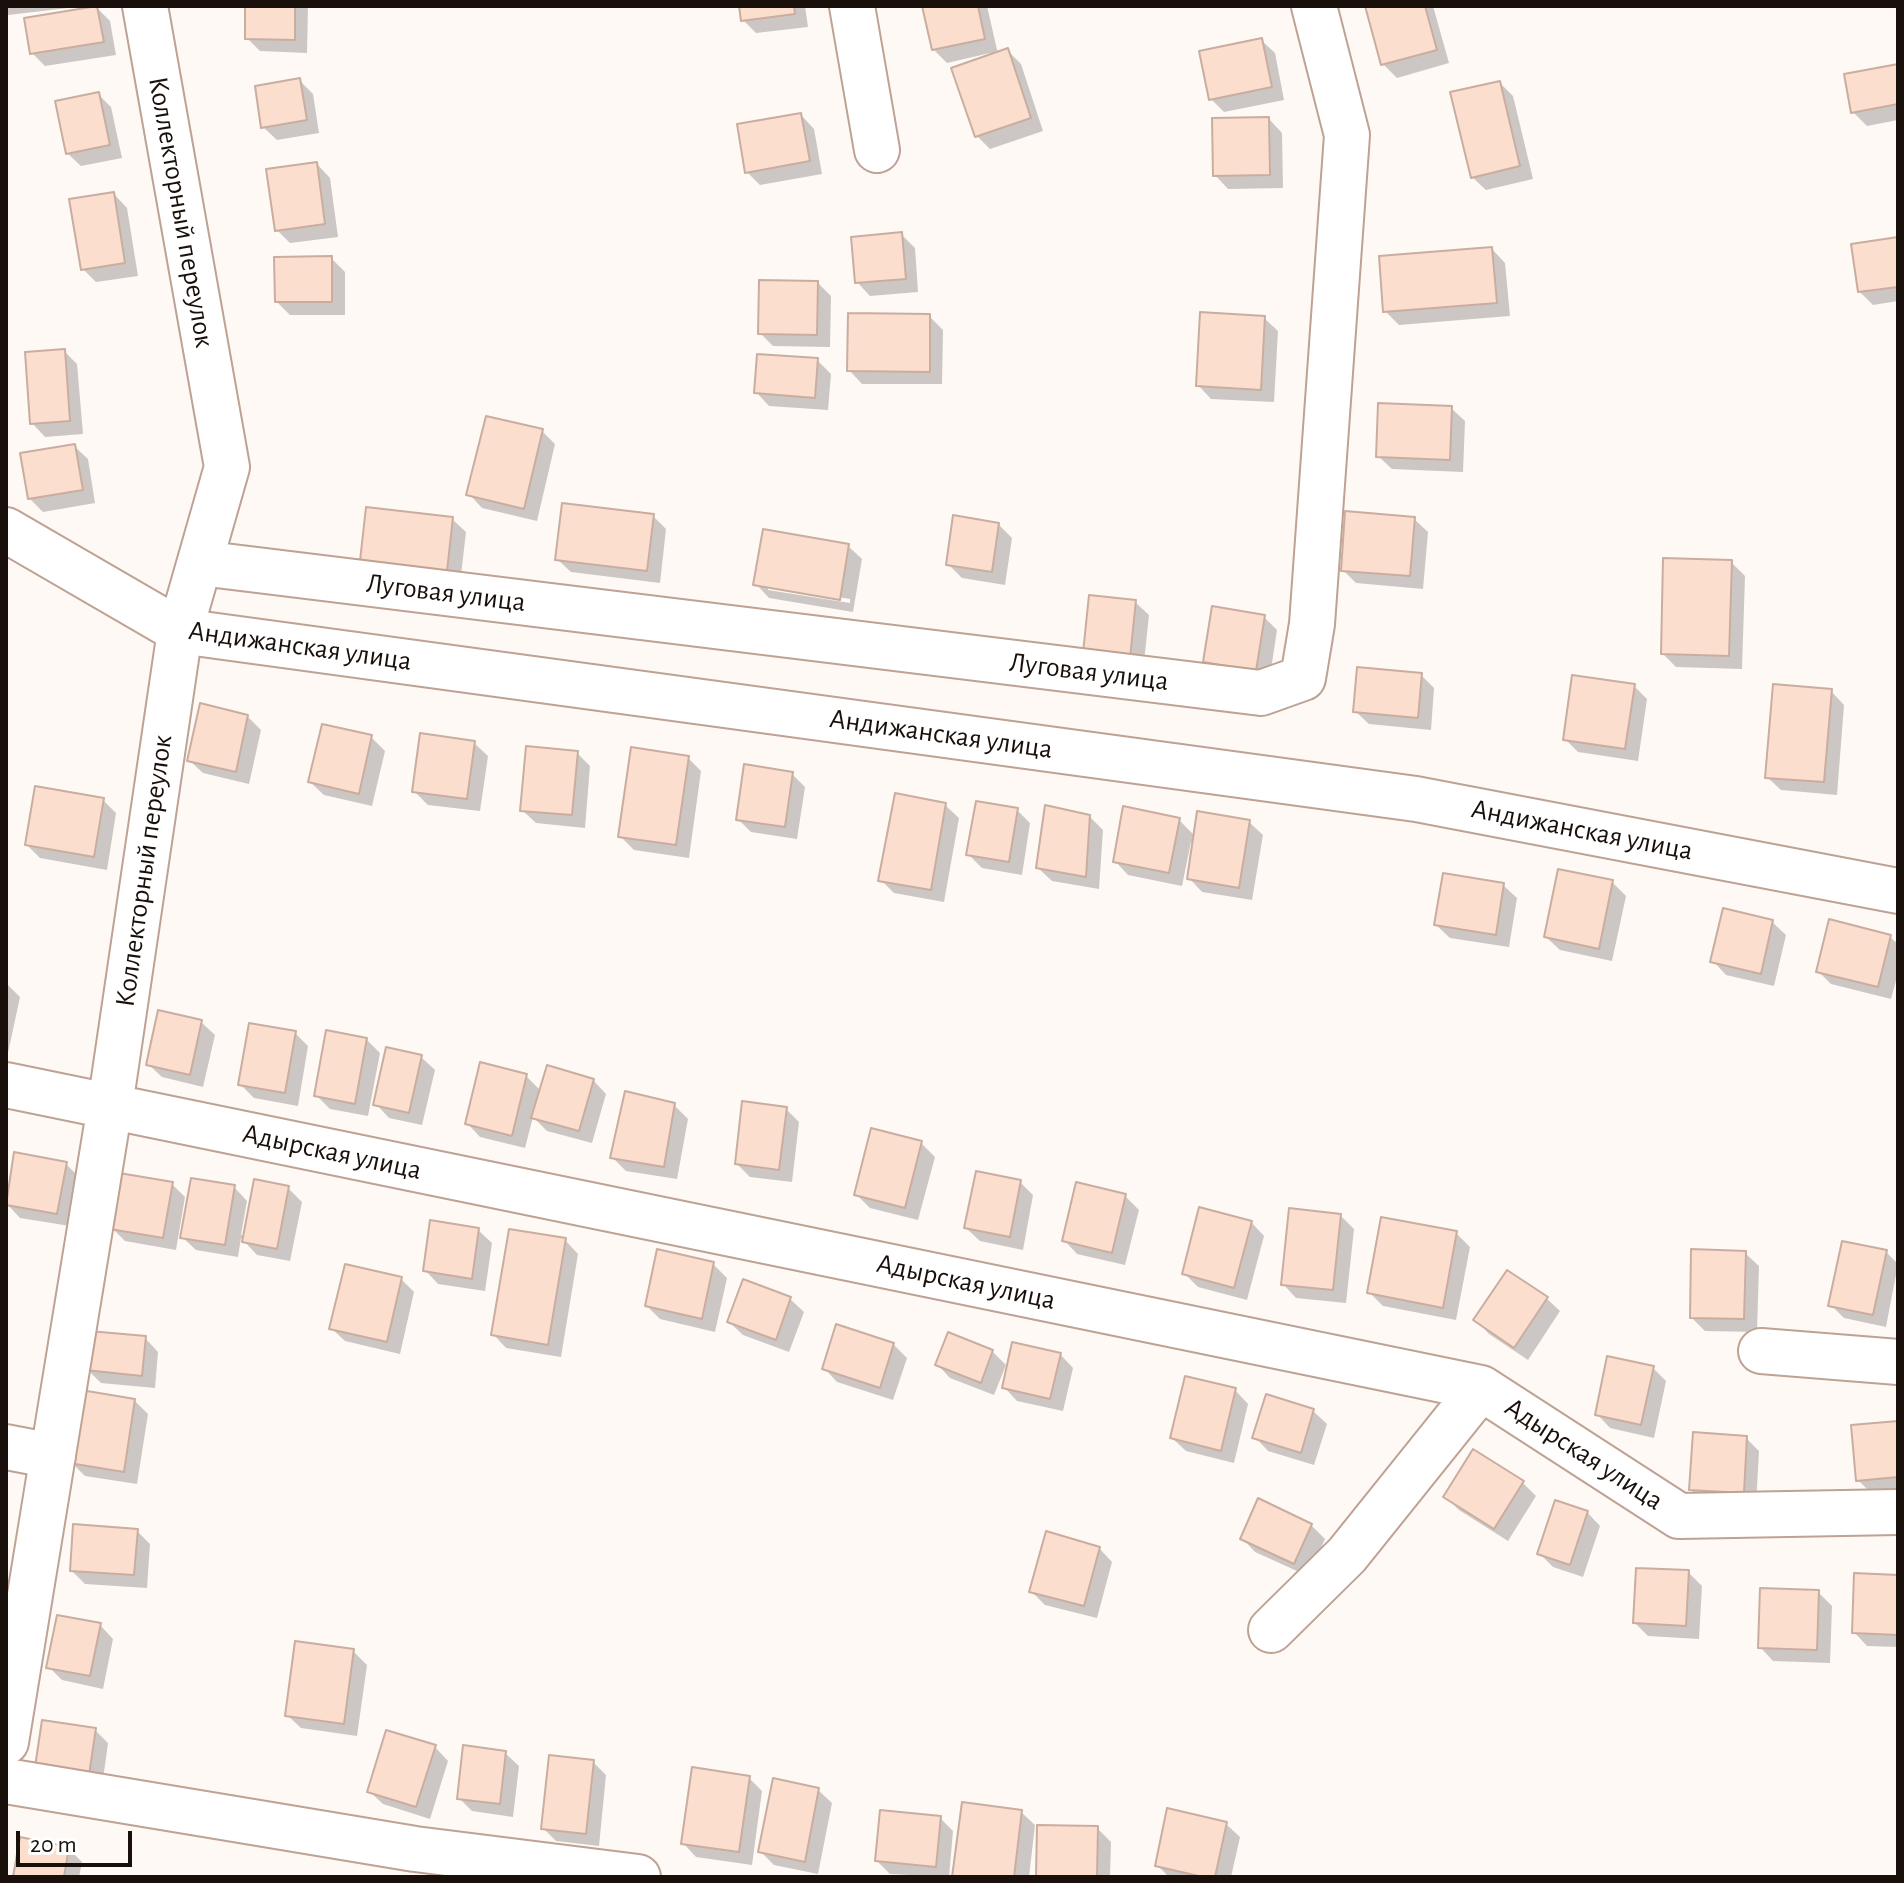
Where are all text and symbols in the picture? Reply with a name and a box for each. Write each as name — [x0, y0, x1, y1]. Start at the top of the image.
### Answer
street label: Коллекторный переулок — [141, 74, 221, 350]
street label: Луговая улица — [365, 567, 527, 619]
street label: Андижанская улица — [186, 614, 414, 678]
street label: Луговая улица — [1008, 646, 1170, 698]
street label: Андижанская улица — [827, 702, 1055, 766]
street label: Коллекторный переулок — [108, 733, 180, 1009]
street label: Андижанская улица — [1468, 792, 1696, 868]
street label: Адырская улица — [239, 1117, 425, 1187]
street label: Адырская улица — [873, 1247, 1059, 1317]
street label: Адырская улица — [1499, 1390, 1669, 1518]
scale bar — [20, 1815, 136, 1865]
text: 20 m — [30, 1833, 77, 1857]

